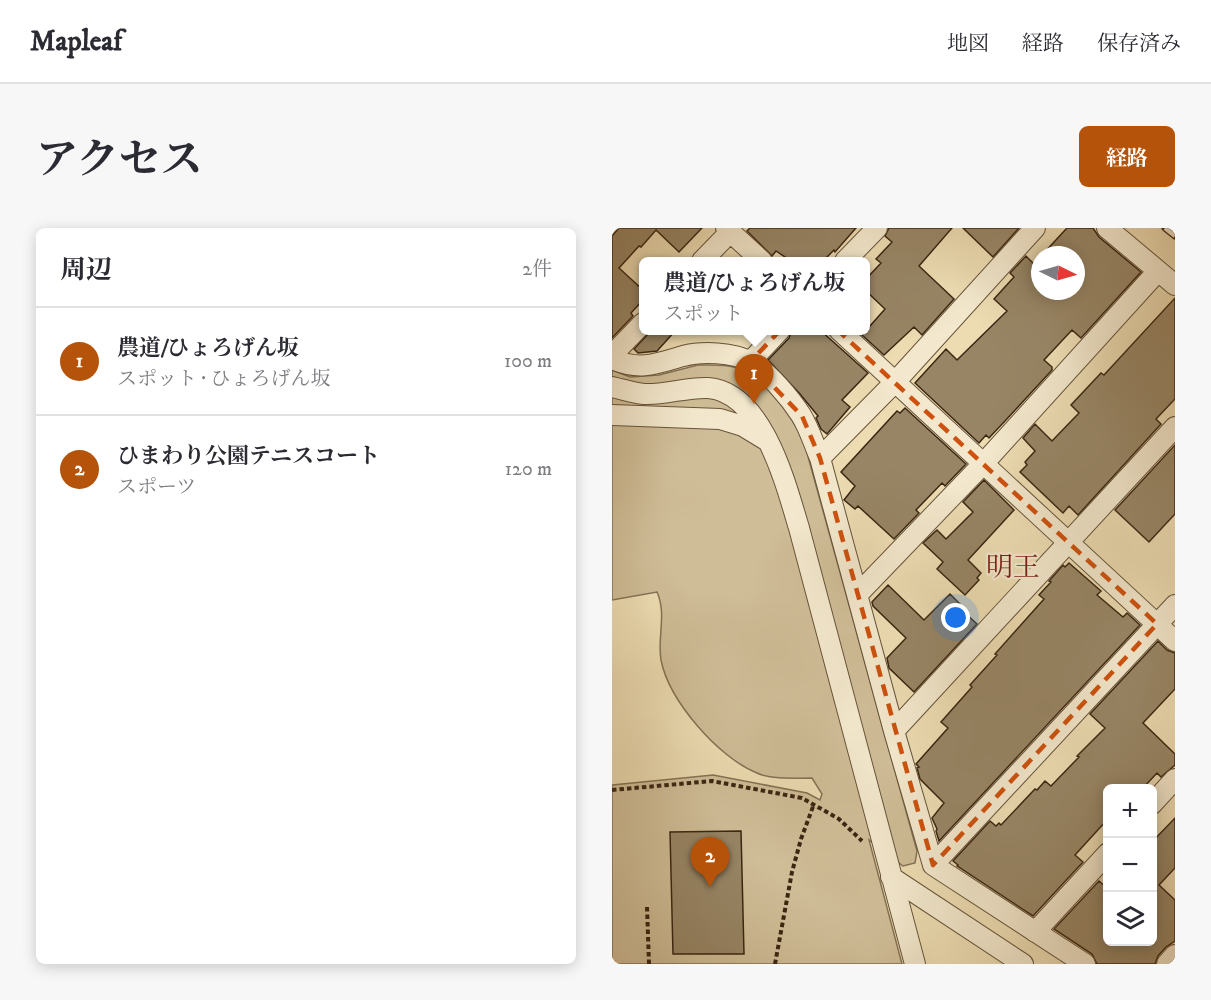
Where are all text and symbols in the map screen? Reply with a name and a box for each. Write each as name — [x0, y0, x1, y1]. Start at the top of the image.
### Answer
text: Mapleaf — [30, 24, 122, 59]
text: 地図 — [947, 31, 989, 57]
text: 経路 — [1022, 31, 1064, 57]
text: 保存済み — [1097, 31, 1181, 57]
button: 経路 — [1079, 126, 1175, 187]
text: アクセス — [36, 135, 203, 187]
north arrow — [1031, 246, 1085, 300]
text: 周辺 — [60, 254, 112, 287]
text: 2件 — [522, 257, 552, 282]
popup — [639, 257, 870, 335]
text: 農道/ひょろげん坂 — [664, 270, 845, 297]
text: スポット — [664, 302, 744, 327]
text: 農道/ひょろげん坂 — [117, 335, 299, 362]
text: 1 — [76, 349, 83, 374]
text: 100 m — [504, 349, 552, 374]
pin: 1 — [734, 354, 774, 404]
text: スポット · ひょろげん坂 — [117, 367, 330, 392]
text: ひまわり公園テニスコート — [117, 443, 380, 470]
text: 2 — [75, 457, 84, 482]
text: 120 m — [505, 457, 552, 482]
text: スポーツ — [117, 475, 196, 500]
district label: 明王 — [986, 551, 1040, 585]
your location — [941, 603, 970, 632]
map controls — [1103, 784, 1157, 946]
button: + — [1103, 784, 1157, 838]
pin: 2 — [690, 838, 730, 887]
button: − — [1103, 838, 1157, 892]
button: layers — [1103, 892, 1157, 946]

